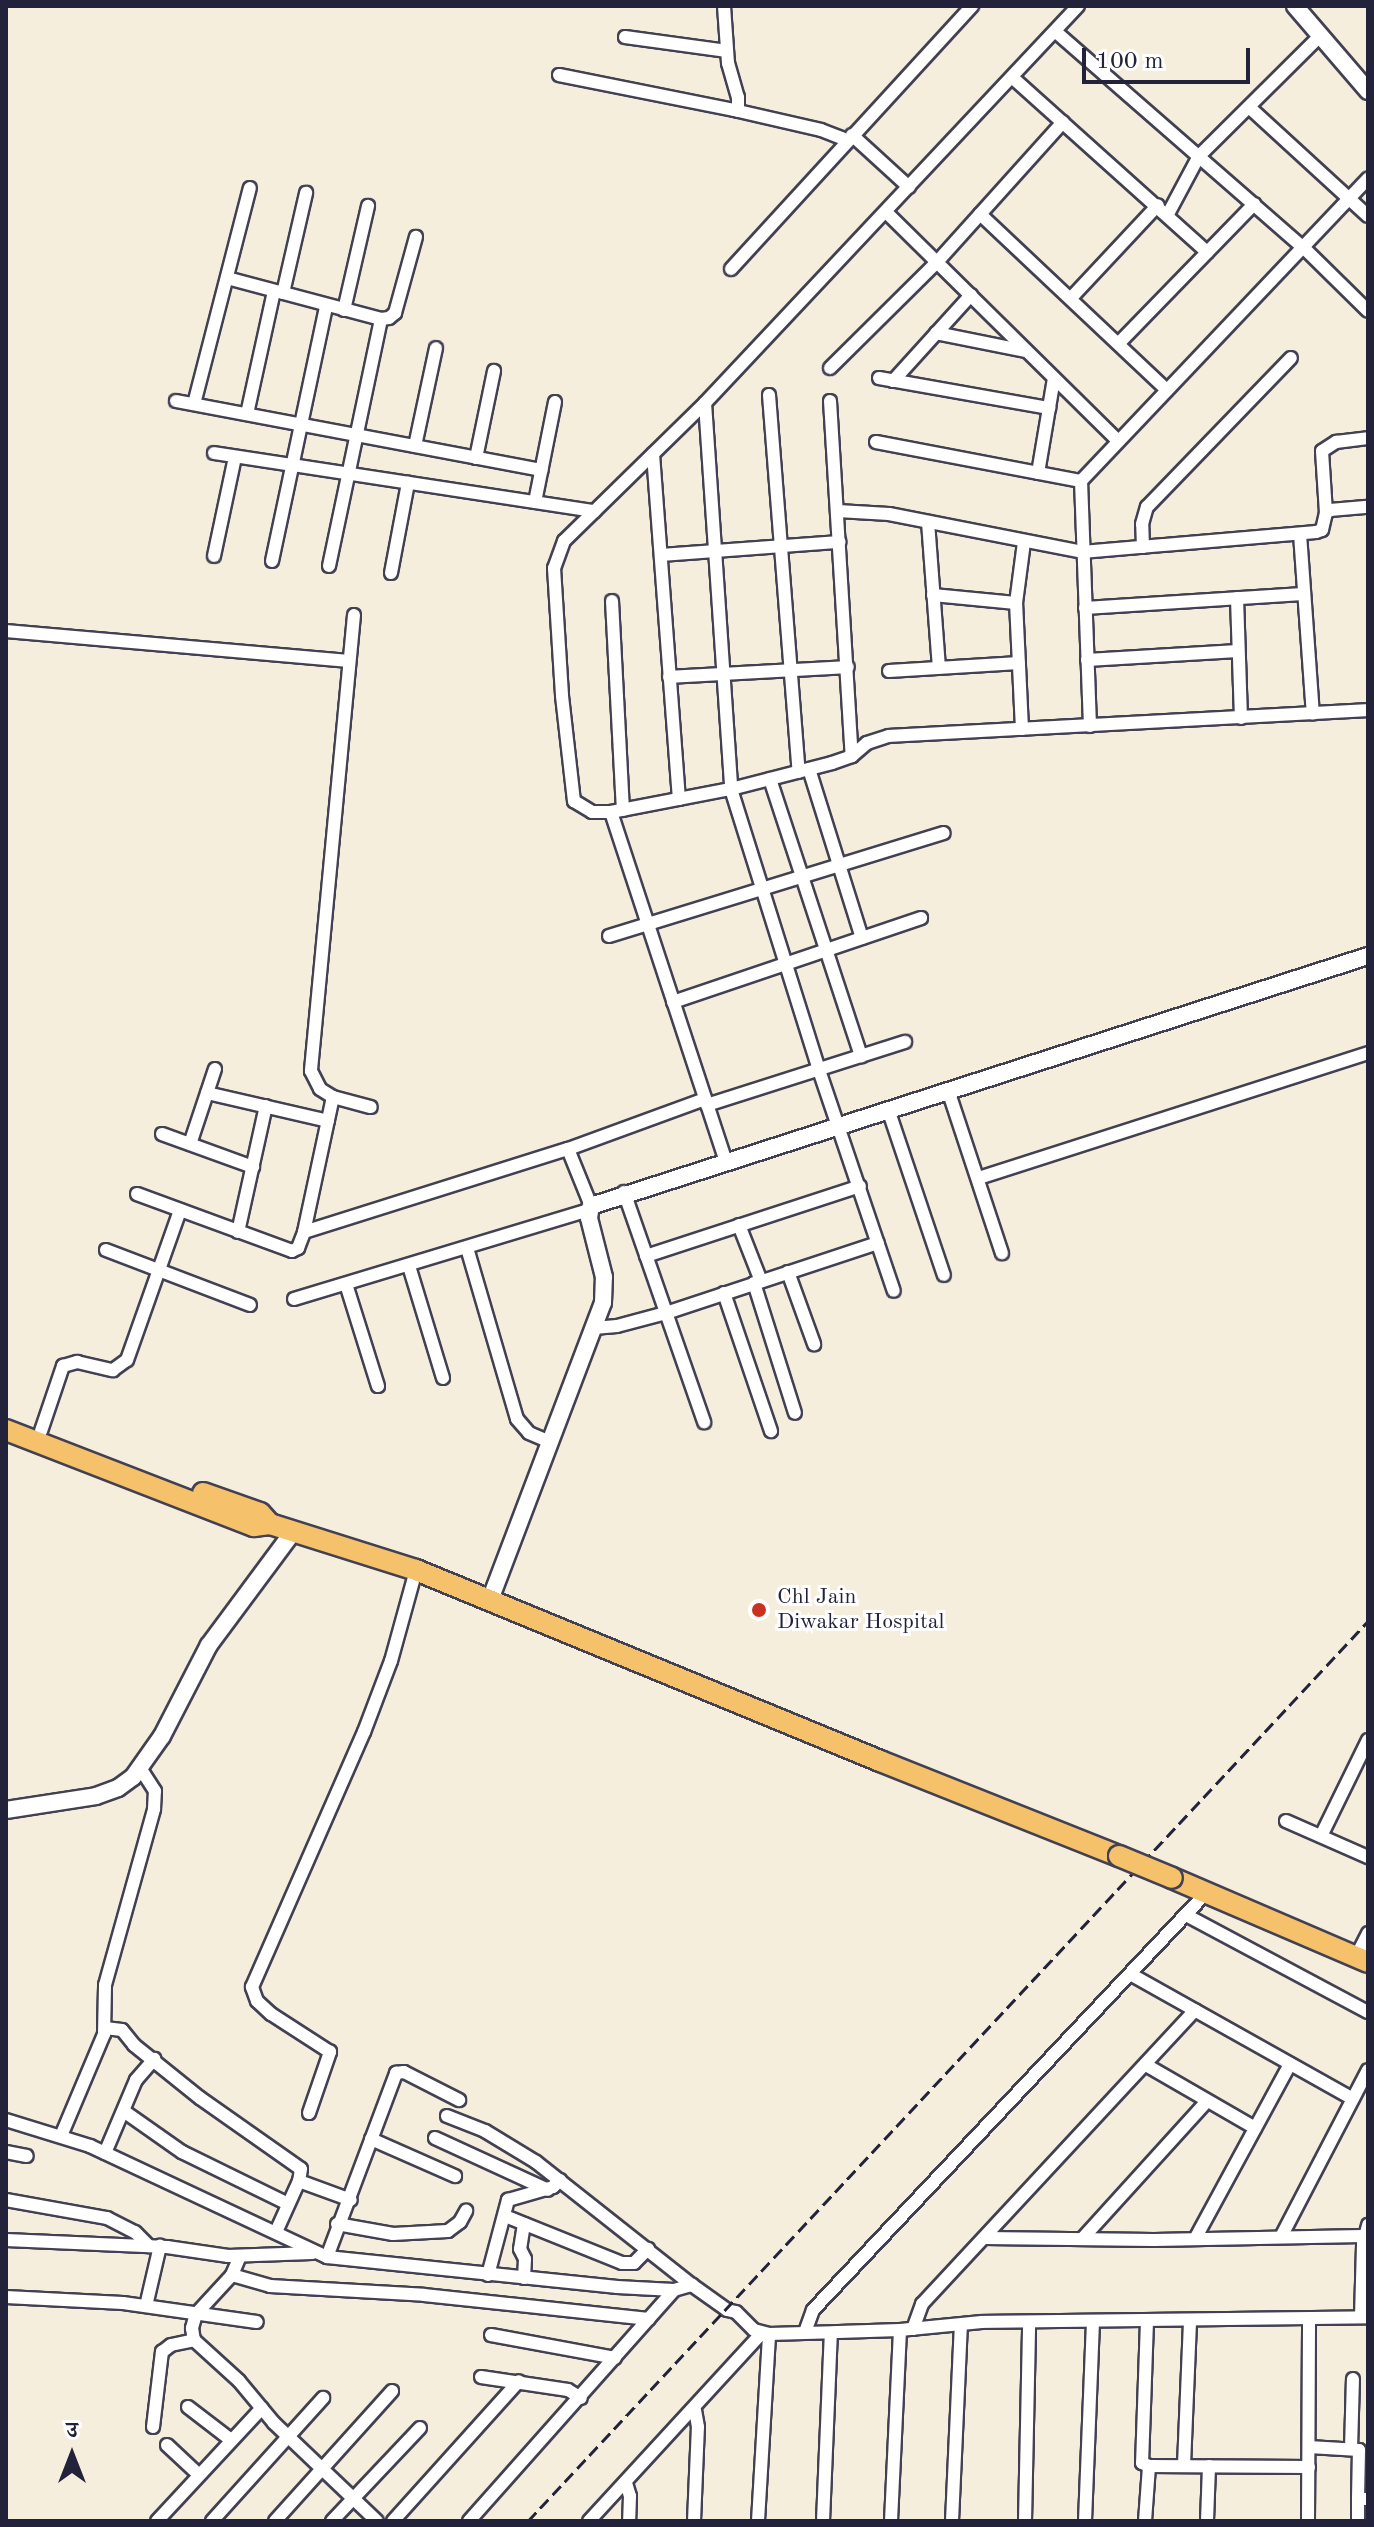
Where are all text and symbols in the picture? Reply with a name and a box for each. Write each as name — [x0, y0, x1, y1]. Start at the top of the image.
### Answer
scale bar — [1086, 32, 1254, 82]
text: 100 m — [1096, 50, 1164, 74]
place label: Chl Jain Diwakar Hospital — [777, 1584, 944, 1636]
marker: Chl Jain Diwakar Hospital — [748, 1599, 770, 1621]
north arrow — [32, 2415, 112, 2495]
text: उ — [66, 2420, 78, 2442]

